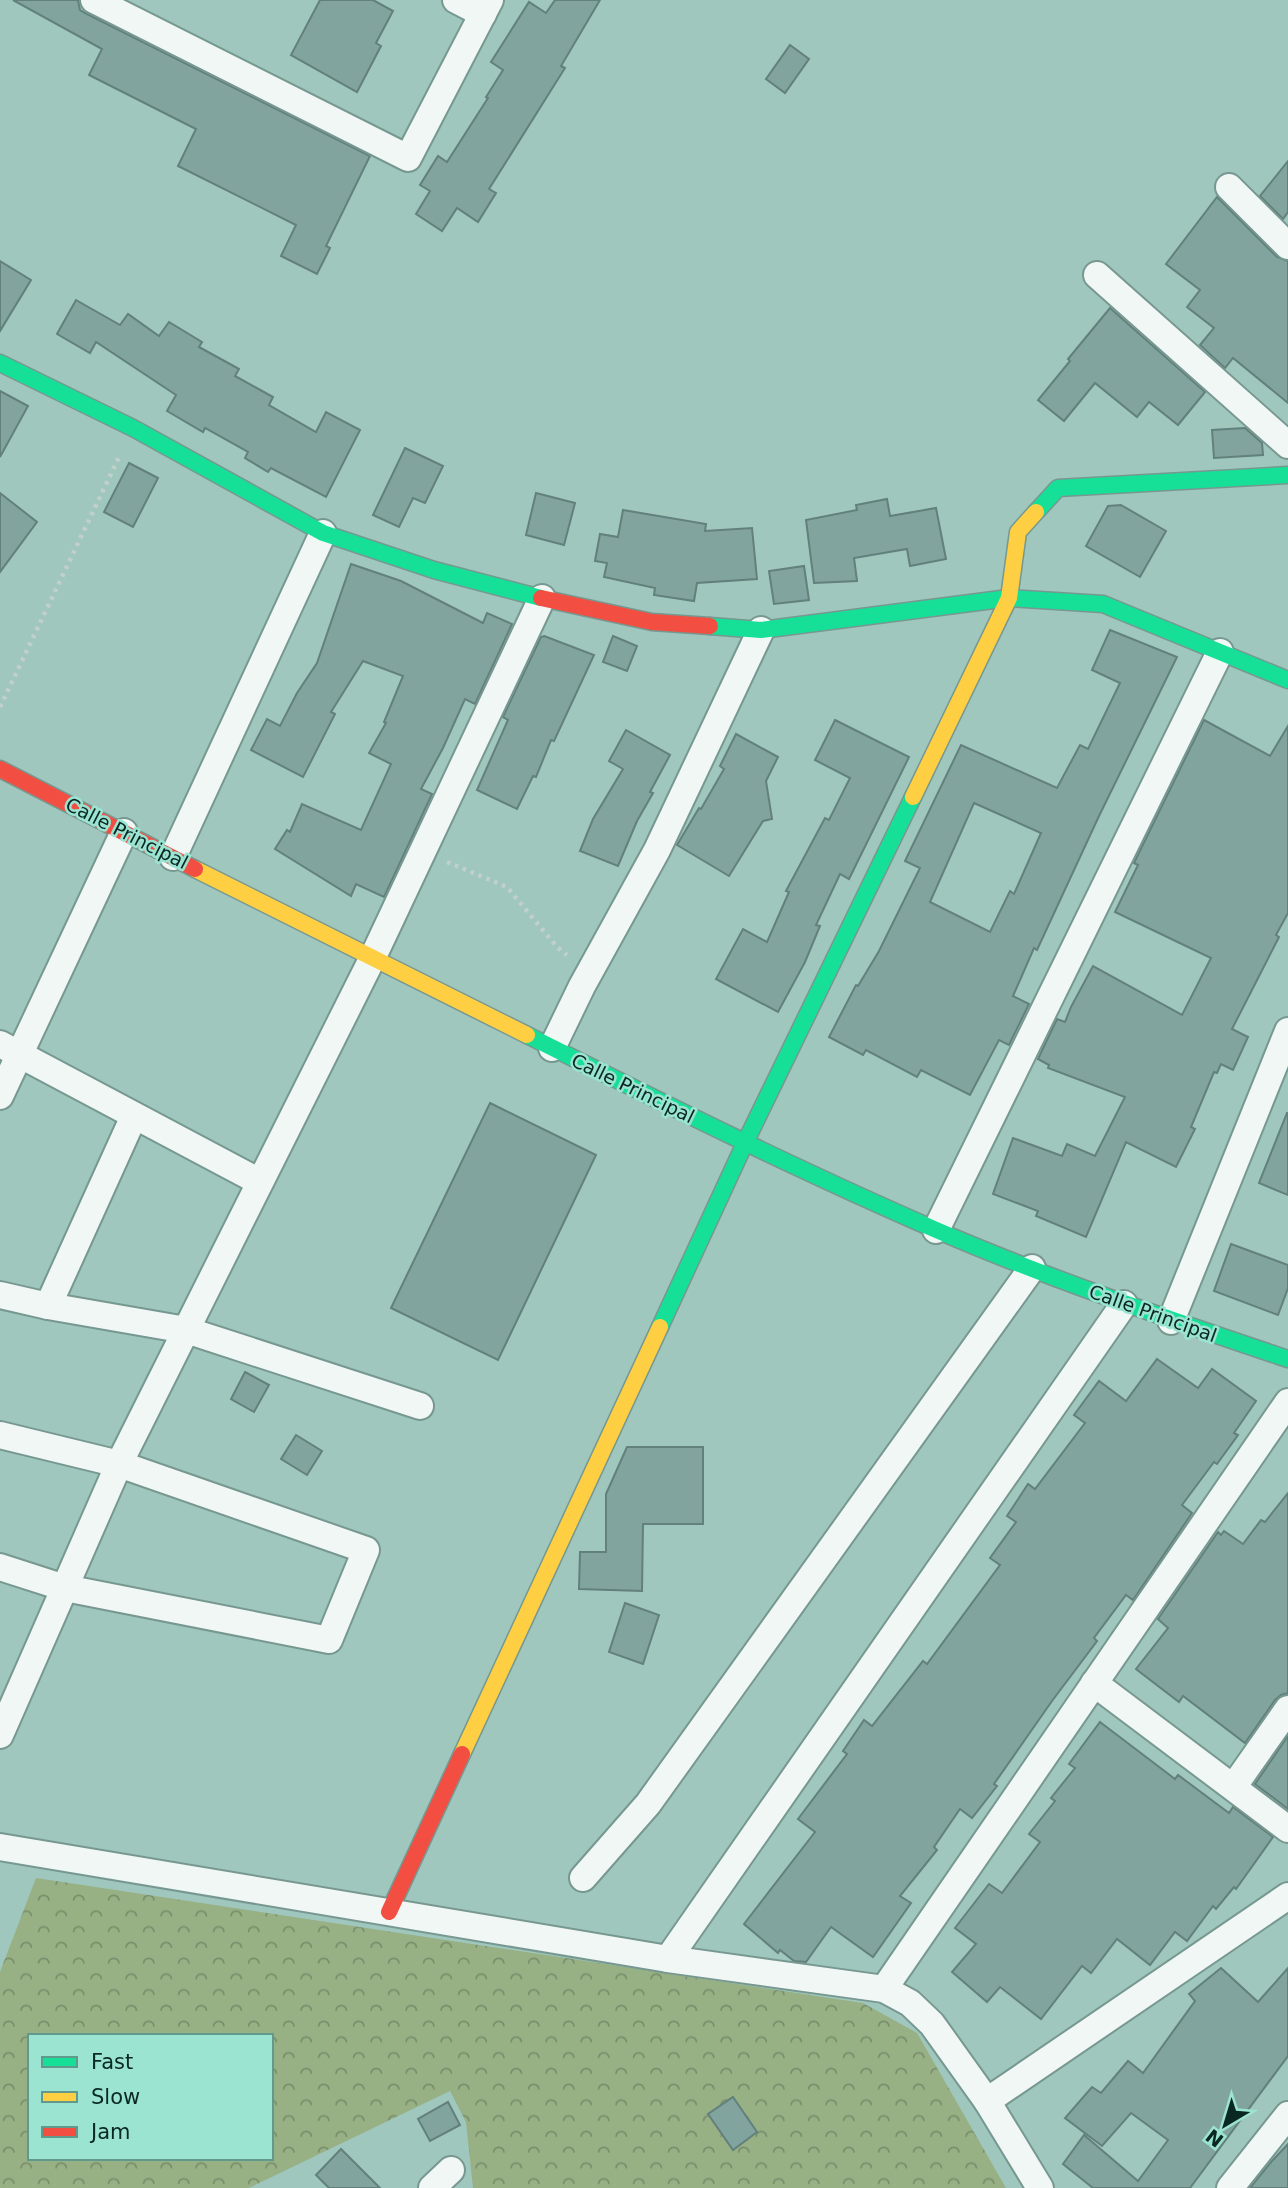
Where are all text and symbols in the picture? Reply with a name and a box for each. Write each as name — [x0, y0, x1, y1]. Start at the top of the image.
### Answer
street label: Calle Principal — [62, 793, 192, 873]
street label: Calle Principal — [568, 1049, 698, 1127]
street label: Calle Principal — [1086, 1280, 1220, 1346]
legend — [28, 2034, 273, 2160]
text: Fast — [91, 2050, 133, 2074]
text: Slow — [91, 2085, 140, 2109]
north arrow — [1190, 2090, 1260, 2160]
text: Jam — [89, 2120, 131, 2144]
text: N — [1201, 2125, 1228, 2152]

